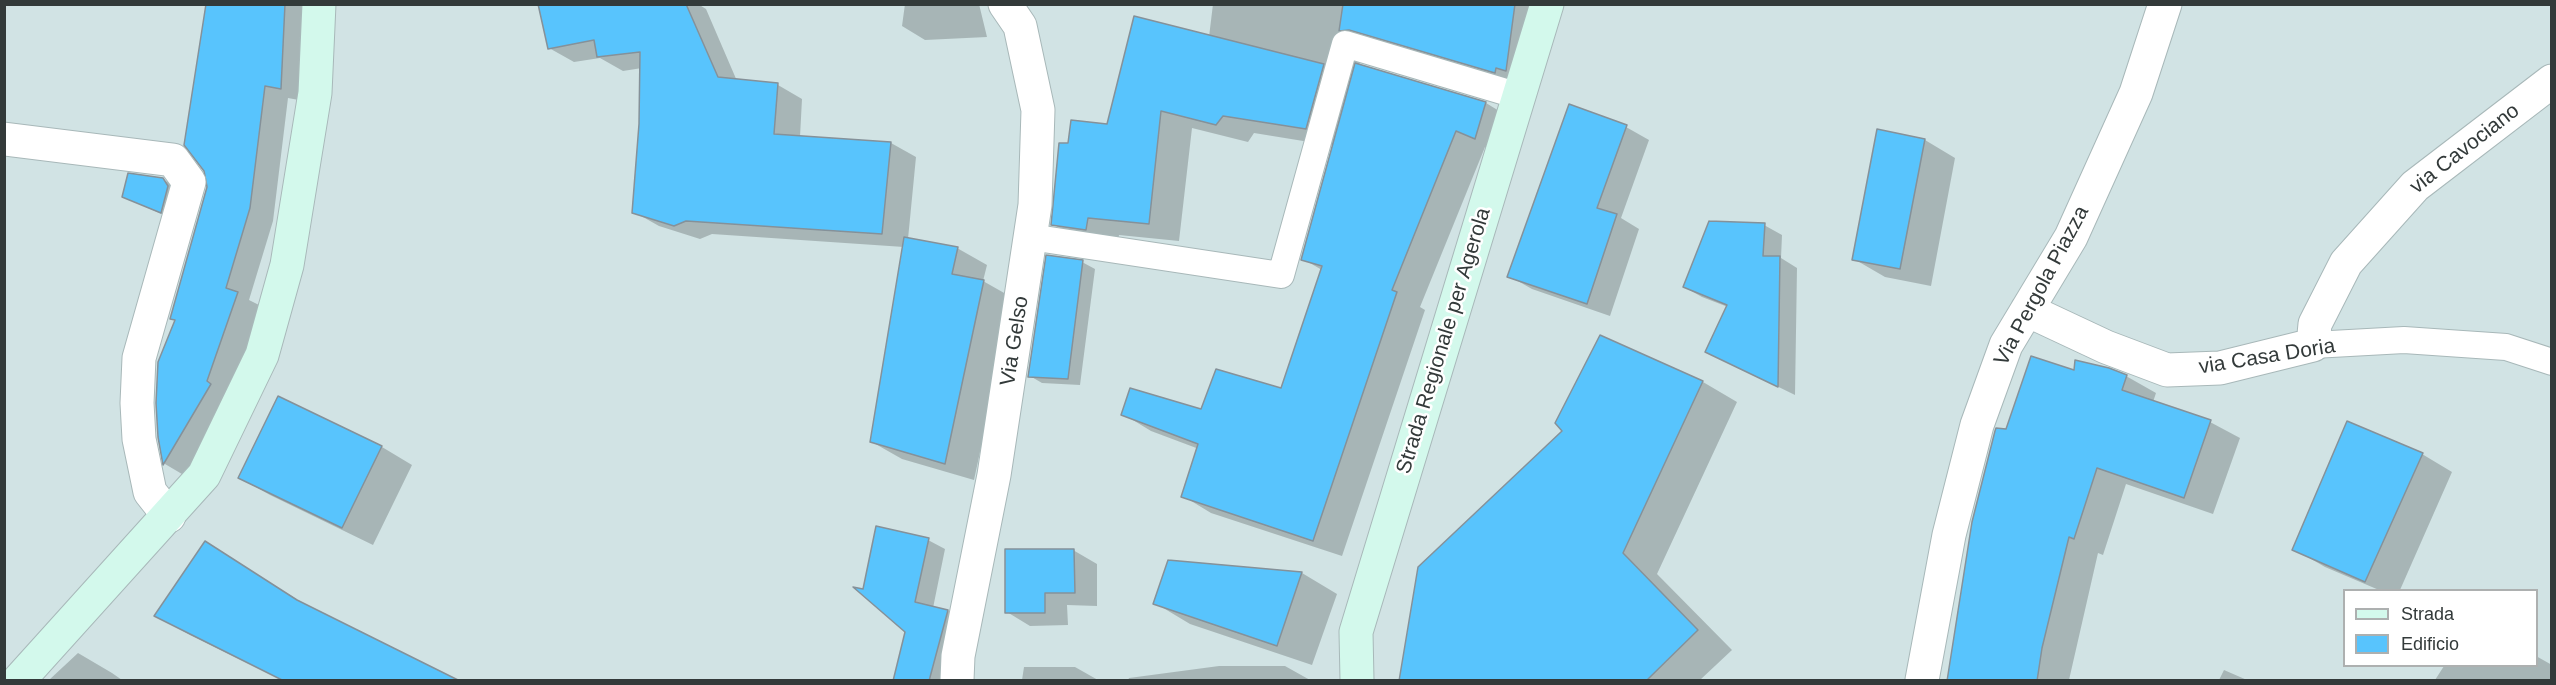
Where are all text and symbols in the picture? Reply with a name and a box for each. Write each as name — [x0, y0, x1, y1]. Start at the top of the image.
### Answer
street label: via Cavociano — [2405, 98, 2525, 200]
street label: Via Pergola Piazza — [1989, 202, 2095, 370]
street label: Strada Regionale per Agerola — [1392, 205, 1496, 477]
street label: Via Gelso — [995, 294, 1035, 388]
street label: via Casa Doria — [2197, 334, 2337, 380]
legend — [2343, 589, 2538, 667]
text: Strada — [2401, 604, 2454, 624]
text: Edificio — [2401, 634, 2459, 654]

